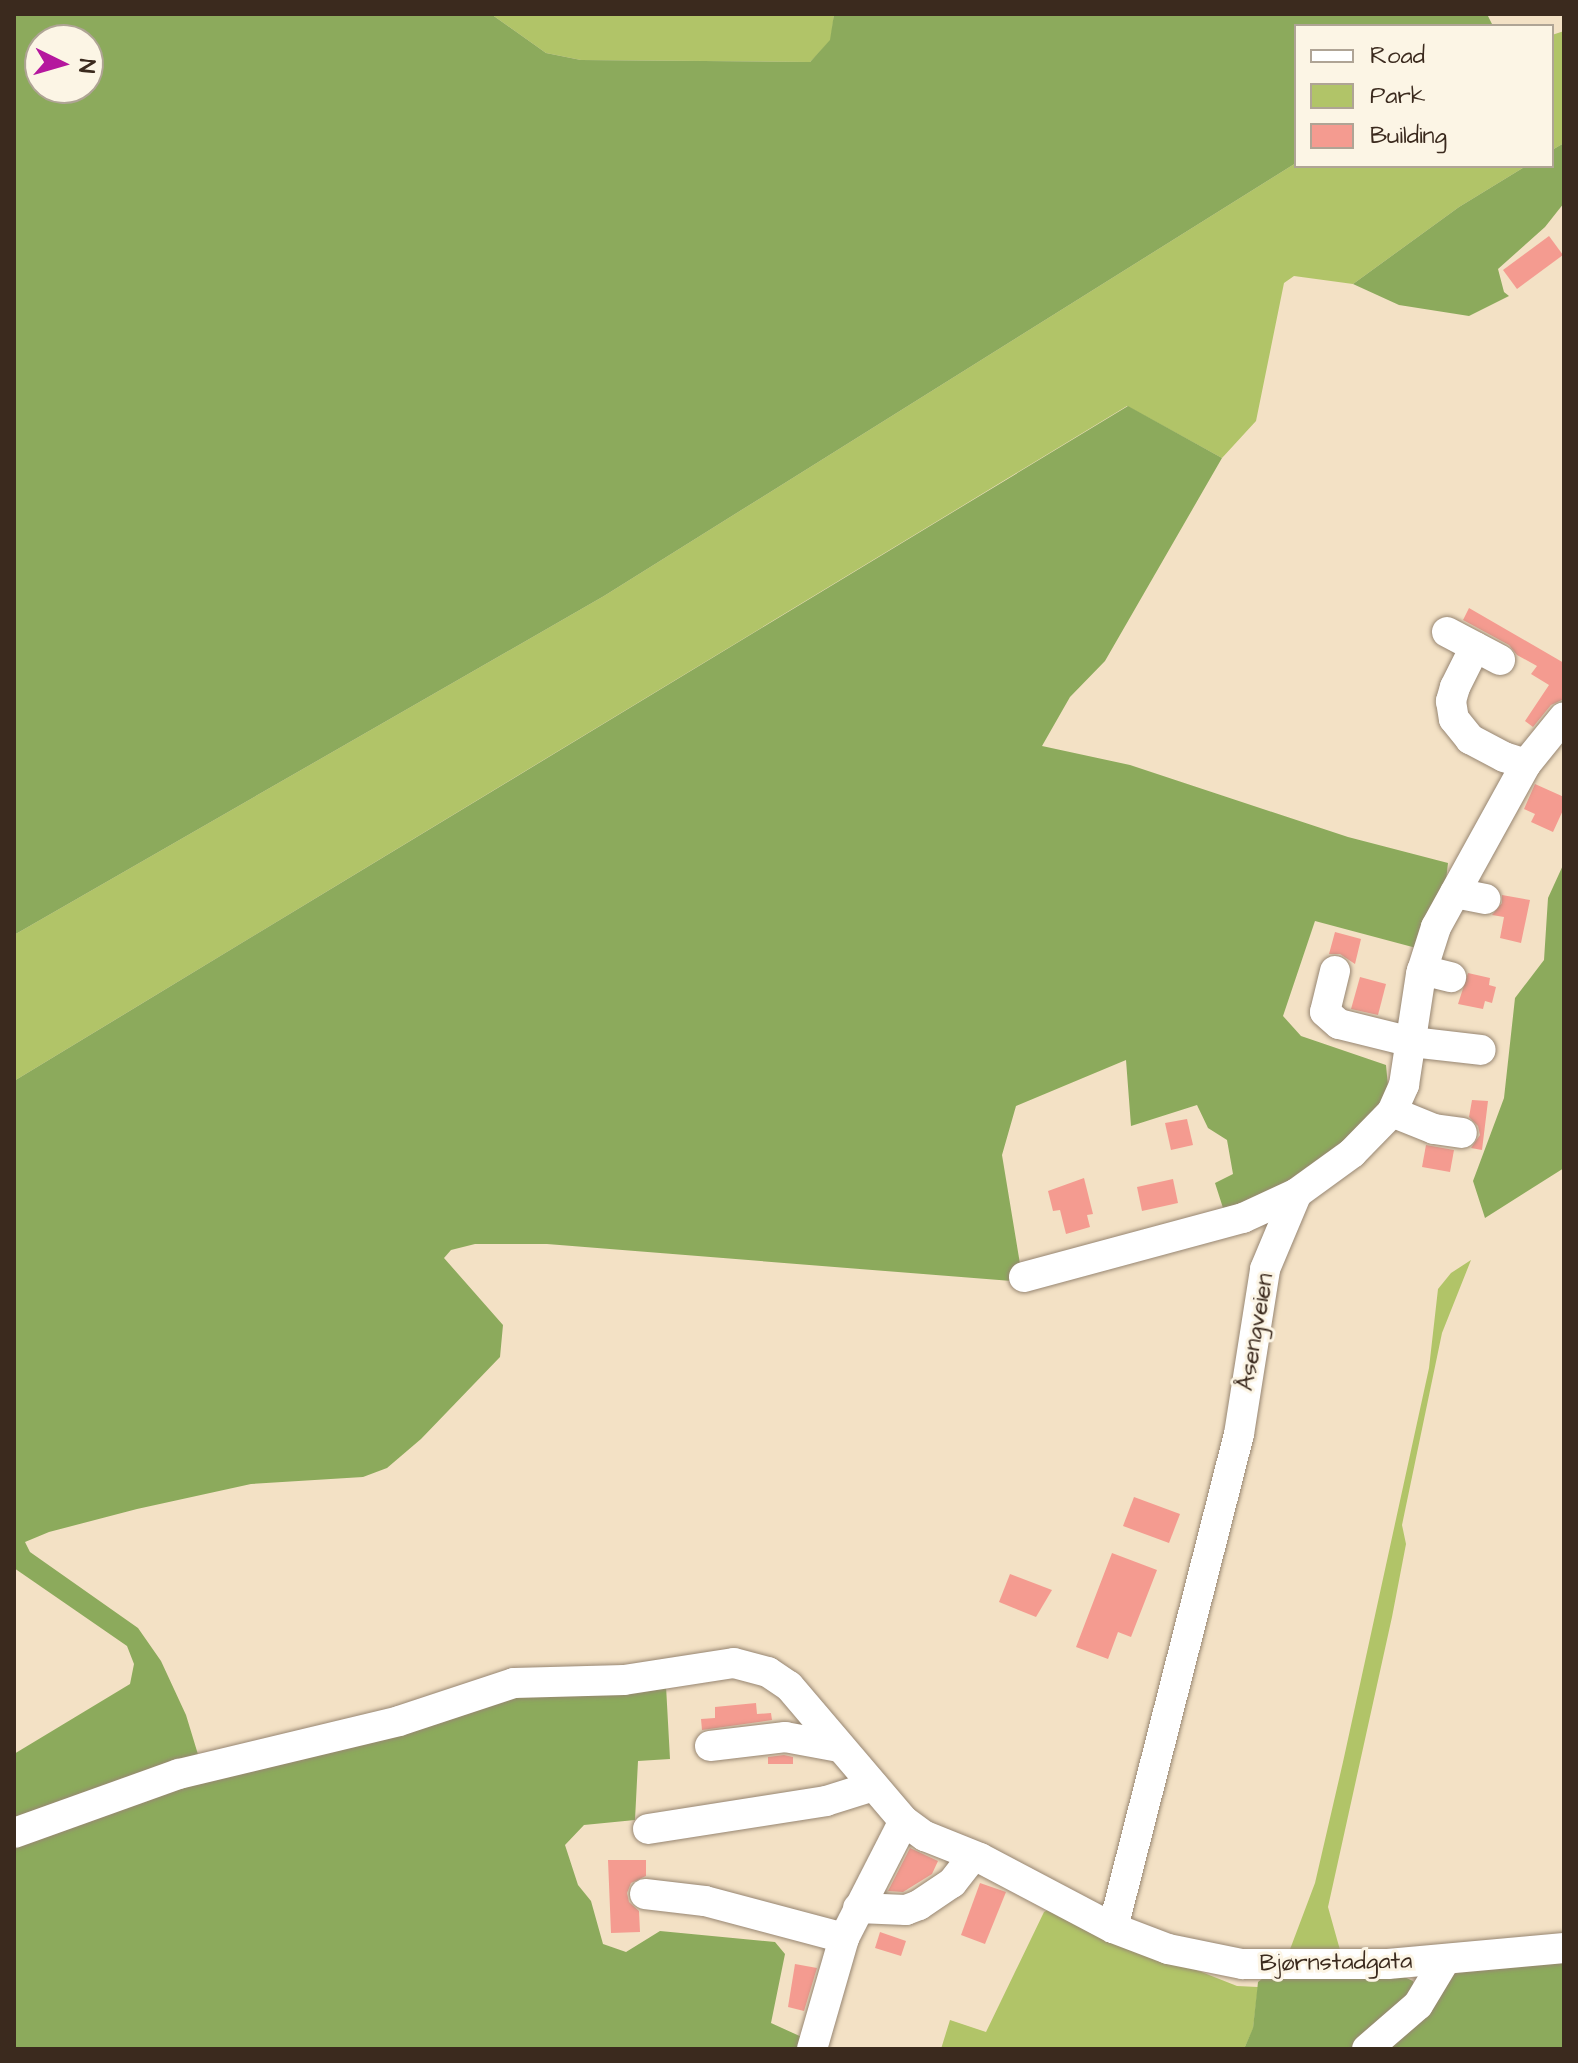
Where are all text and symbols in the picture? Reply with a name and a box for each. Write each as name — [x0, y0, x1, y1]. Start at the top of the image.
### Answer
north arrow — [24, 24, 104, 104]
legend — [1294, 24, 1554, 168]
text: Road — [1370, 39, 1425, 73]
text: N — [70, 58, 102, 74]
text: Park — [1370, 79, 1426, 113]
text: Building — [1370, 119, 1447, 153]
street label: Åsengveien — [1232, 1271, 1280, 1393]
street label: Bjørnstadgata — [1259, 1947, 1413, 1979]

